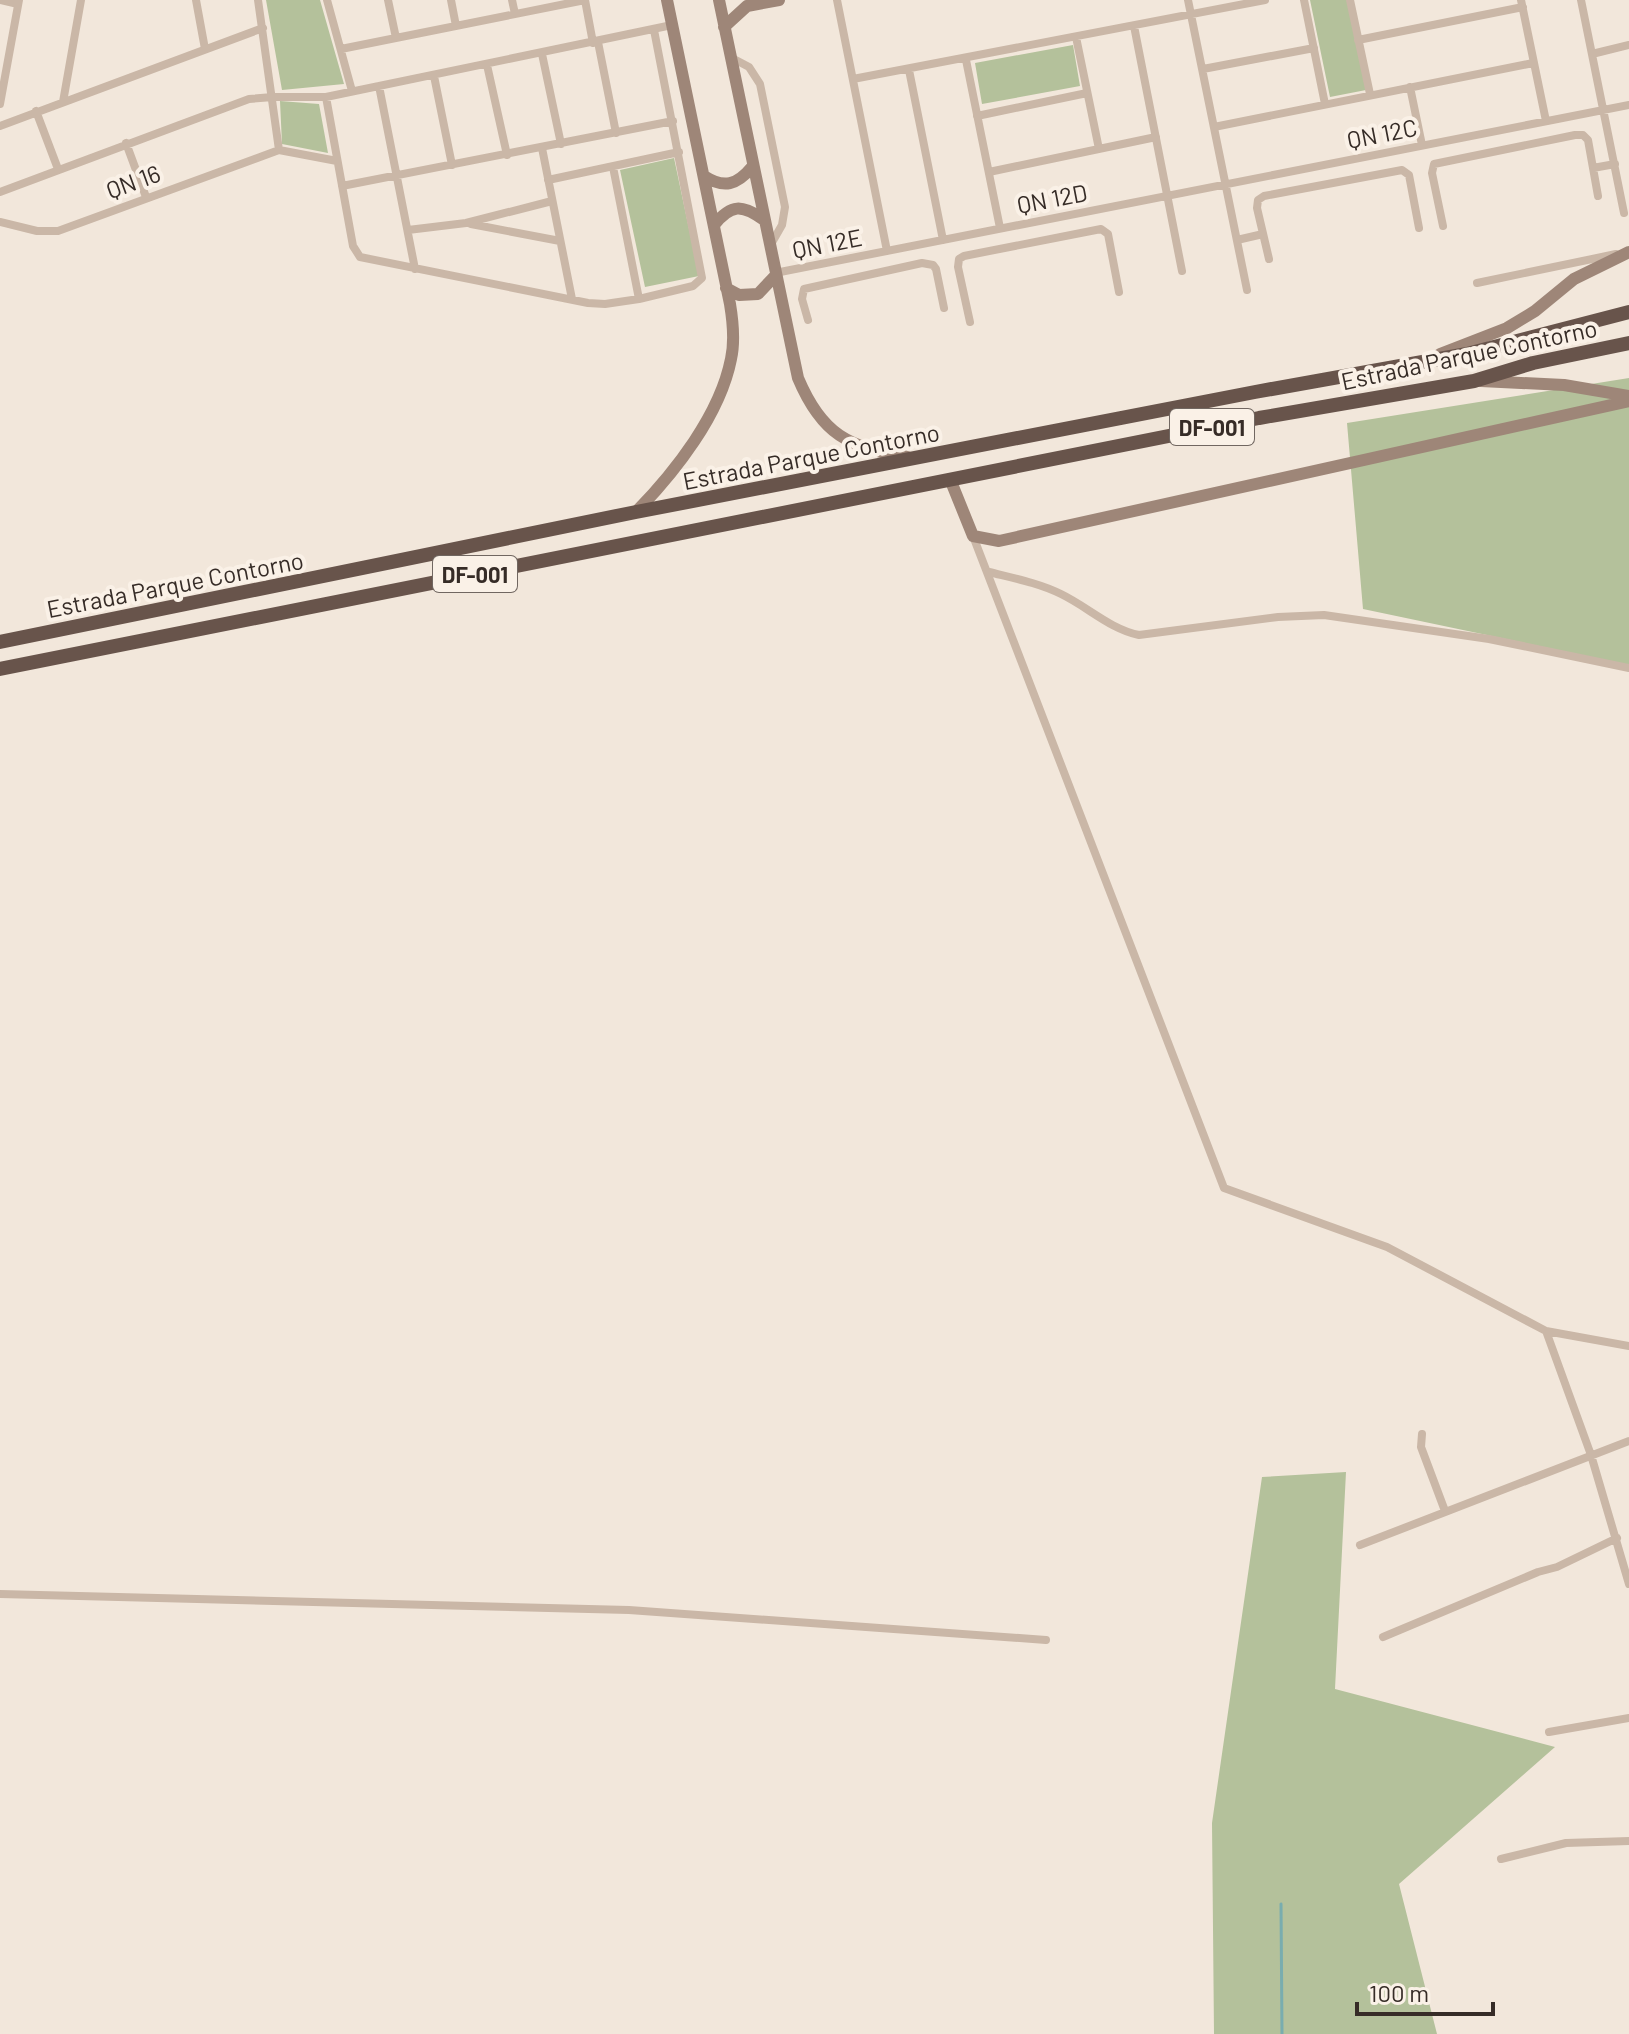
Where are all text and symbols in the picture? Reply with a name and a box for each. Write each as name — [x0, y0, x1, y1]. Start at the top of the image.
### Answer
street label: QN 12C — [1345, 112, 1419, 154]
street label: QN 16 — [102, 158, 164, 204]
street label: QN 12D — [1014, 177, 1090, 219]
street label: QN 12E — [790, 222, 864, 264]
street label: Estrada Parque Contorno — [1338, 313, 1600, 395]
road number: DF-001 — [1170, 409, 1254, 445]
street label: Estrada Parque Contorno — [680, 417, 942, 495]
street label: Estrada Parque Contorno — [44, 545, 306, 623]
road number: DF-001 — [433, 556, 517, 592]
scale bar — [1357, 1966, 1493, 2016]
text: 100 m — [1369, 1978, 1429, 2007]

